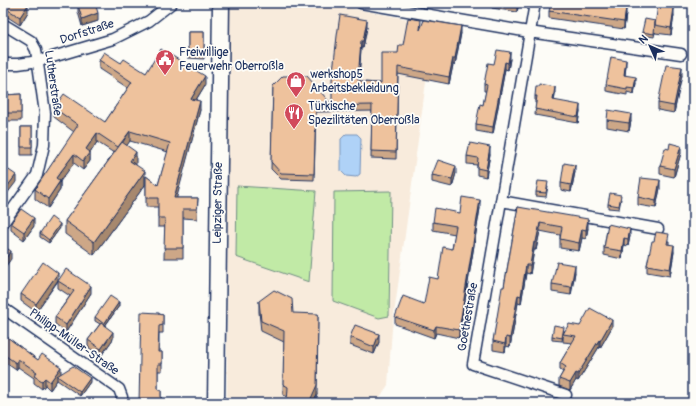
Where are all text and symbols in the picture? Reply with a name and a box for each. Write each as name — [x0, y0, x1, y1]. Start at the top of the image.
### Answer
street label: Dorfstraße — [58, 16, 116, 48]
north arrow — [630, 26, 670, 66]
text: N — [636, 32, 651, 47]
place label: Freiwillige Feuerwehr Oberroßla — [179, 45, 284, 74]
public building icon: Freiwillige Feuerwehr Oberroßla — [154, 48, 176, 76]
street label: Lutherstraße — [41, 49, 65, 117]
place label: werkshop5 Arbeitsbekleidung — [310, 67, 399, 96]
shop icon: werkshop5 Arbeitsbekleidung — [285, 70, 307, 98]
place label: Türkische Spezilitäten Oberroßla — [308, 99, 420, 128]
restaurant icon: Türkische Spezilitäten Oberroßla — [283, 102, 305, 130]
street label: Leipziger Straße — [210, 162, 226, 244]
street label: Goethestraße — [455, 282, 481, 352]
street label: Philipp-Müller-Straße — [26, 305, 122, 379]

